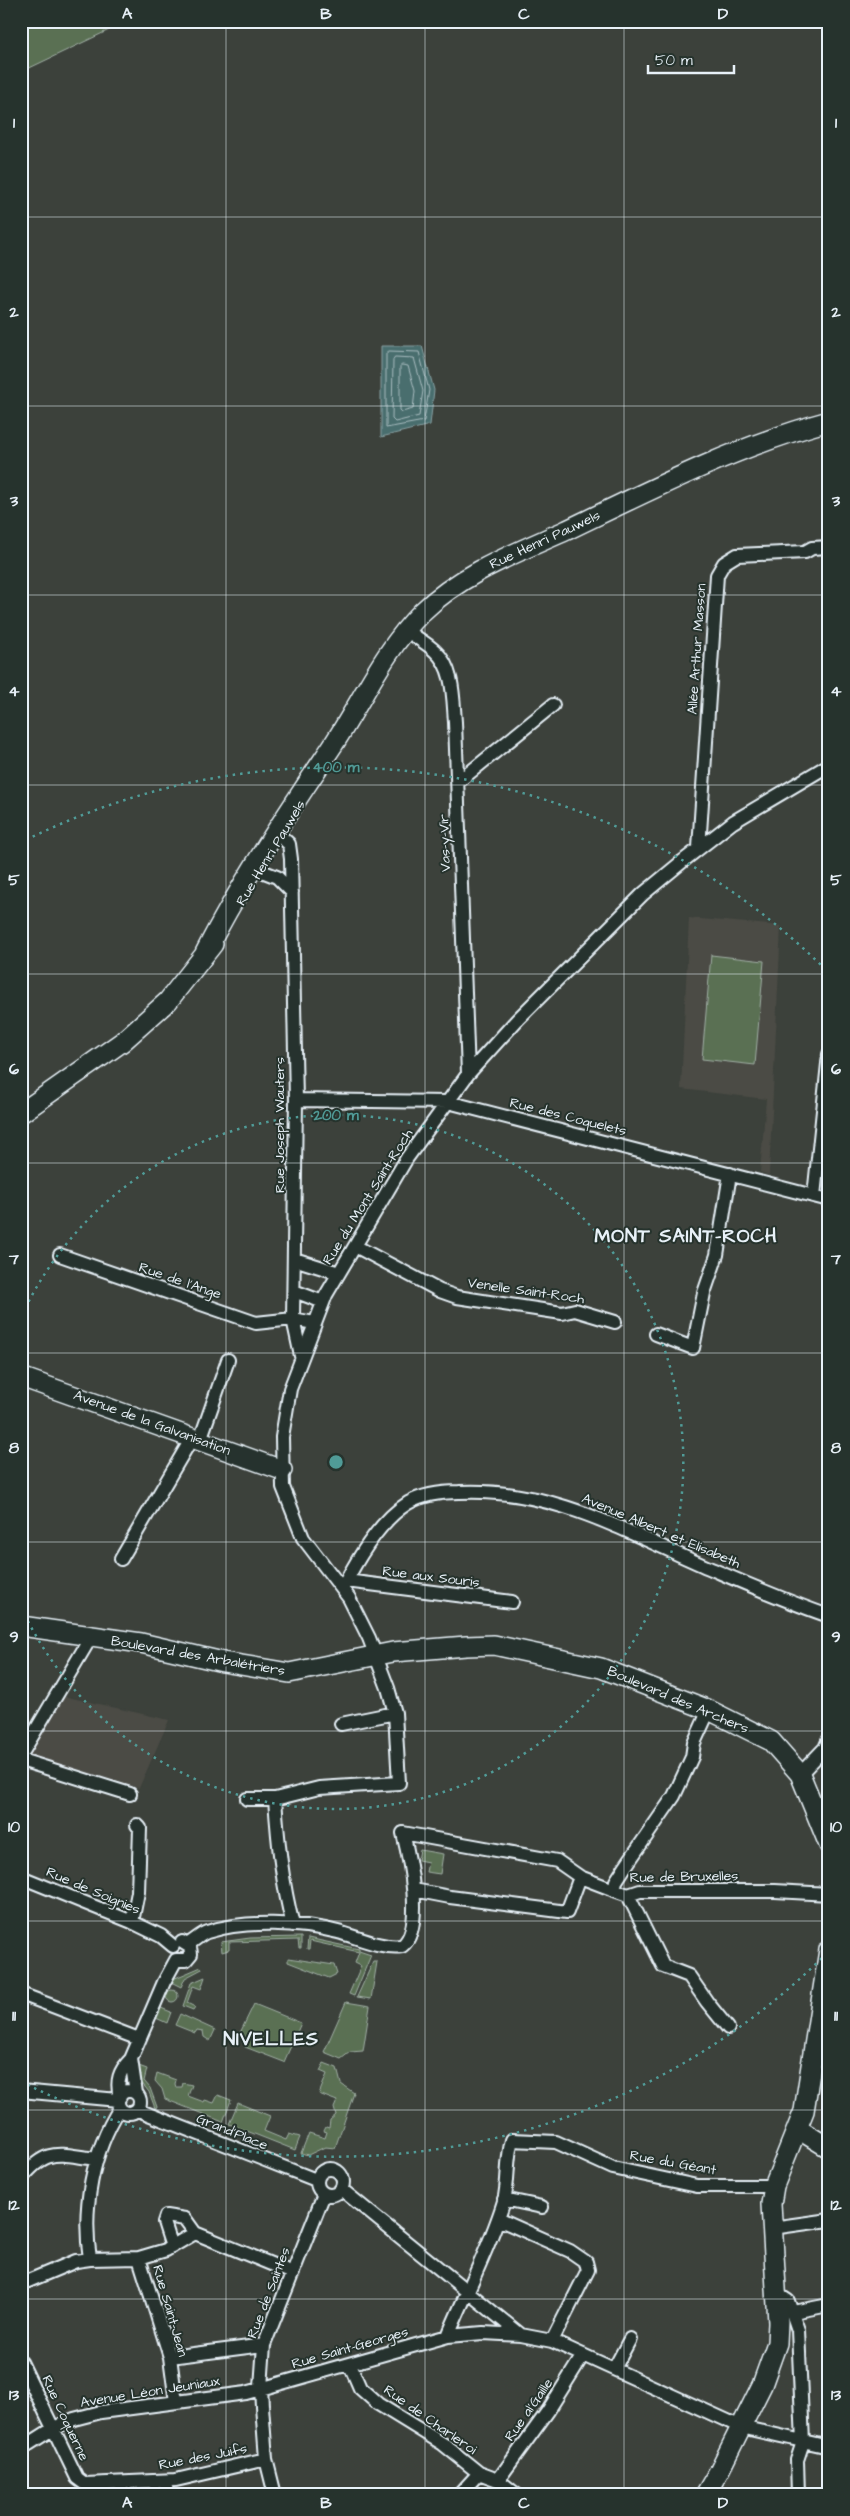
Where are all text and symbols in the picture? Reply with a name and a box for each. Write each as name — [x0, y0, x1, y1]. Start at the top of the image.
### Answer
text: A — [122, 3, 133, 25]
text: B — [320, 3, 332, 25]
text: C — [518, 3, 530, 25]
text: D — [718, 3, 729, 25]
scale bar — [648, 42, 734, 74]
text: 50 m — [655, 50, 693, 71]
text: 1 — [13, 112, 16, 134]
text: 1 — [835, 112, 838, 134]
text: 2 — [8, 301, 19, 323]
text: 2 — [830, 301, 841, 323]
text: 3 — [9, 490, 19, 512]
text: 3 — [831, 490, 841, 512]
street label: Rue Henri Pauwels — [486, 506, 604, 574]
street label: Allée Arthur Masson — [682, 583, 712, 715]
text: 4 — [9, 680, 20, 702]
text: 4 — [831, 680, 842, 702]
text: 400 m — [313, 757, 360, 778]
street label: Rue Henri Pauwels — [232, 796, 310, 910]
street label: Vas-y-Vir — [434, 813, 456, 872]
text: 5 — [8, 869, 20, 891]
text: 5 — [830, 869, 842, 891]
street label: Rue Joseph Wauters — [270, 1057, 290, 1193]
text: 6 — [9, 1058, 19, 1080]
text: 6 — [831, 1058, 841, 1080]
street label: Rue des Coquelets — [507, 1093, 629, 1141]
text: 200 m — [312, 1105, 359, 1126]
street label: Rue du Mont Saint-Roch — [318, 1125, 418, 1269]
district label: MONT SAINT-ROCH — [595, 1223, 777, 1250]
text: 7 — [8, 1248, 19, 1270]
text: 7 — [830, 1248, 841, 1270]
street label: Rue de l'Ange — [136, 1258, 224, 1305]
street label: Venelle Saint-Roch — [466, 1273, 586, 1309]
street label: Avenue de la Galvanisation — [71, 1385, 233, 1461]
text: 8 — [9, 1437, 20, 1459]
text: 8 — [831, 1437, 842, 1459]
centre of rings — [327, 1453, 345, 1471]
street label: Avenue Albert et Elisabeth — [579, 1489, 743, 1574]
street label: Rue aux Souris — [381, 1561, 481, 1593]
text: 9 — [9, 1626, 19, 1648]
text: 9 — [831, 1626, 841, 1648]
street label: Boulevard des Arbalétriers — [109, 1631, 287, 1681]
street label: Boulevard des Archers — [604, 1661, 752, 1739]
text: 10 — [8, 1816, 20, 1838]
text: 10 — [830, 1816, 842, 1838]
street label: Rue de Soignies — [43, 1862, 143, 1920]
street label: Rue de Bruxelles — [630, 1866, 738, 1888]
text: 11 — [12, 2005, 17, 2027]
text: 11 — [834, 2005, 839, 2027]
district label: NIVELLES — [223, 2026, 319, 2053]
street label: Grand'Place — [193, 2109, 271, 2156]
street label: Rue du Géant — [628, 2146, 718, 2180]
text: 12 — [8, 2194, 20, 2216]
text: 12 — [830, 2194, 842, 2216]
street label: Rue de Saintes — [242, 2245, 296, 2341]
street label: Rue Saint-Jean — [147, 2263, 193, 2359]
street label: Rue Saint-Georges — [289, 2322, 411, 2374]
street label: Avenue Léon Jeuniaux — [79, 2371, 222, 2413]
street label: Rue Coquerne — [36, 2372, 94, 2464]
street label: Rue al'Gaille — [500, 2374, 558, 2446]
street label: Rue de Charleroi — [379, 2380, 481, 2460]
text: 13 — [9, 2384, 20, 2406]
text: 13 — [831, 2384, 842, 2406]
street label: Rue des Juifs — [157, 2439, 249, 2475]
text: A — [122, 2492, 133, 2514]
text: B — [320, 2492, 332, 2514]
text: C — [518, 2492, 530, 2514]
text: D — [718, 2492, 729, 2514]

